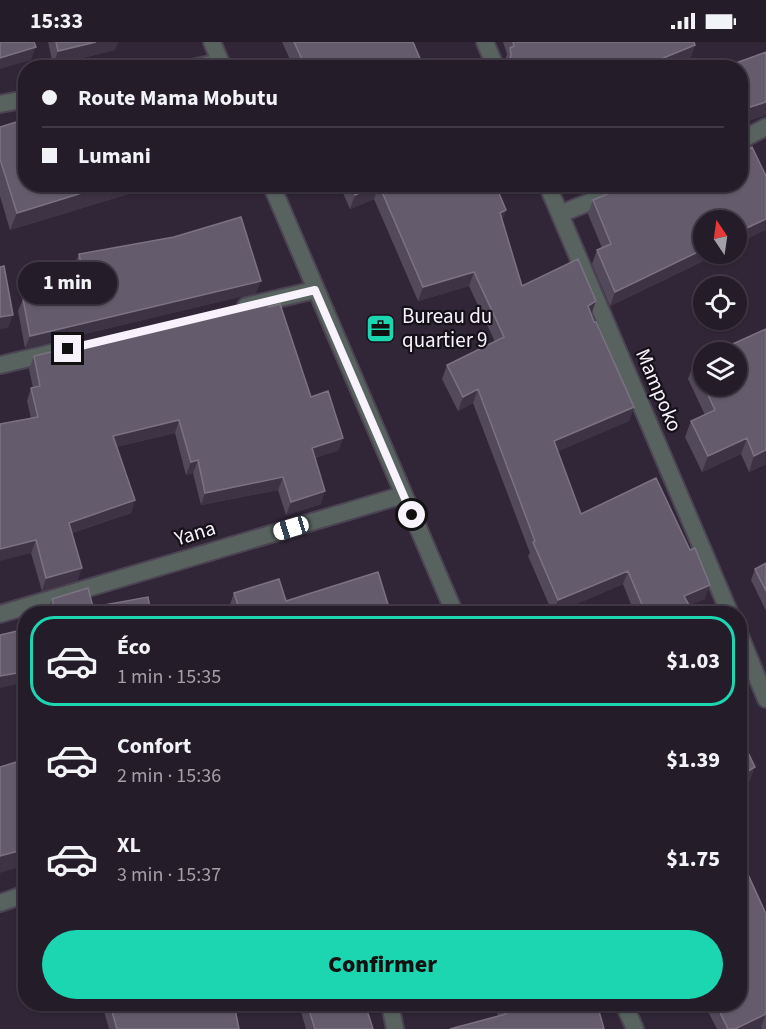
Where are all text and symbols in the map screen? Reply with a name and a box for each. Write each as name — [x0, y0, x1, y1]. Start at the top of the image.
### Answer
text: 15:33 — [30, 5, 83, 37]
text: Route Mama Mobutu — [78, 82, 278, 114]
text: Lumani — [78, 140, 151, 172]
north arrow — [693, 210, 747, 264]
map controls — [693, 210, 747, 396]
callout: 1 min — [19, 262, 118, 304]
text: 1 min — [43, 269, 92, 297]
button: locate — [693, 276, 747, 330]
place label: Bureau du quartier 9 — [402, 301, 492, 355]
office icon: Bureau du quartier 9 — [365, 312, 397, 344]
route end — [54, 335, 81, 362]
button: layers — [693, 342, 747, 396]
street label: Mampoko — [628, 344, 690, 436]
route start — [398, 501, 425, 528]
street label: Yana — [170, 513, 219, 554]
car — [271, 514, 311, 542]
text: Éco — [117, 631, 151, 663]
icon: car — [45, 634, 99, 688]
text: $1.03 — [666, 645, 720, 677]
text: 1 min · 15:35 — [117, 663, 221, 691]
text: Confort — [117, 730, 191, 762]
icon: car — [45, 733, 99, 787]
text: $1.39 — [666, 744, 720, 776]
text: 2 min · 15:36 — [117, 762, 221, 790]
text: XL — [117, 829, 141, 861]
icon: car — [45, 832, 99, 886]
text: $1.75 — [666, 843, 720, 875]
text: 3 min · 15:37 — [117, 861, 221, 889]
button: Confirmer — [42, 930, 723, 999]

